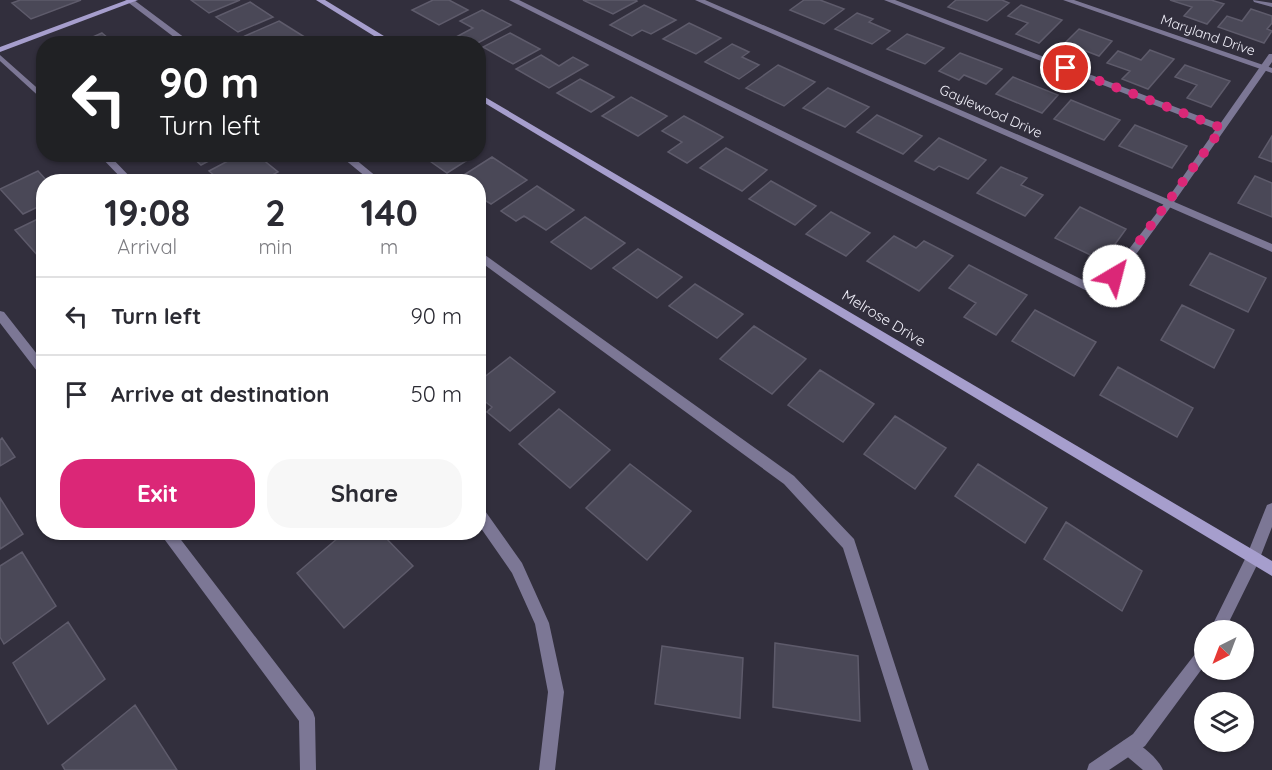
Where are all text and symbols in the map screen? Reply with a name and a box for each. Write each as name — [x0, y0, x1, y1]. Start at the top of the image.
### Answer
street label: Maryland Drive — [1158, 10, 1258, 60]
pin — [1040, 42, 1091, 93]
icon: arrive — [1049, 51, 1082, 84]
text: 90 m — [159, 56, 259, 109]
icon: left — [60, 60, 138, 138]
street label: Gaylewood Drive — [937, 80, 1045, 142]
text: Turn left — [159, 108, 261, 142]
text: 19:08 — [104, 190, 190, 235]
text: 2 — [265, 190, 286, 235]
text: 140 — [361, 190, 418, 235]
text: Arrival — [117, 234, 177, 259]
text: min — [258, 234, 292, 259]
text: m — [380, 234, 398, 259]
position arrow — [1082, 244, 1146, 308]
street label: Melrose Drive — [839, 286, 929, 350]
icon: left — [60, 300, 93, 333]
text: Turn left — [111, 302, 201, 330]
text: 90 m — [411, 302, 462, 330]
icon: arrive — [60, 378, 93, 411]
text: Arrive at destination — [111, 380, 329, 408]
text: 50 m — [411, 380, 462, 408]
button: Exit — [60, 459, 255, 528]
button: Share — [267, 459, 462, 528]
north arrow — [1194, 620, 1254, 680]
map controls — [1194, 620, 1254, 752]
button: layers — [1194, 692, 1254, 752]

